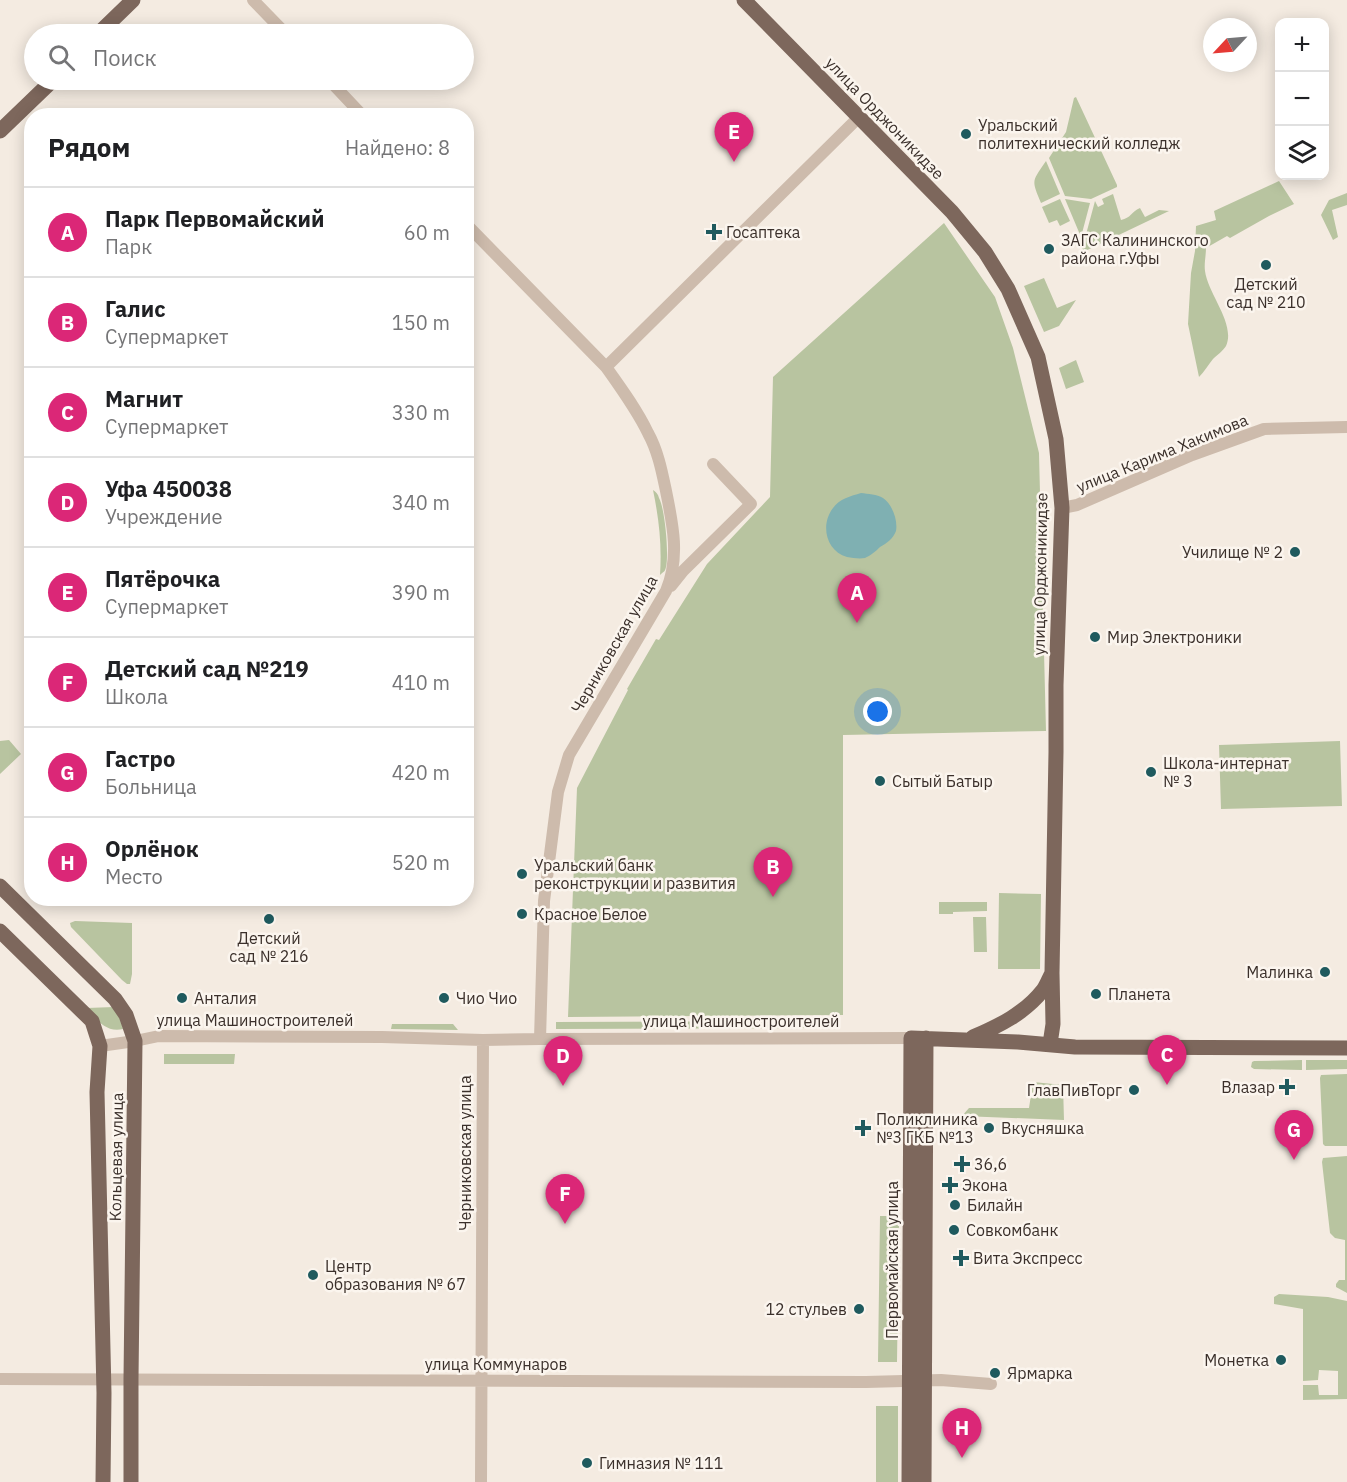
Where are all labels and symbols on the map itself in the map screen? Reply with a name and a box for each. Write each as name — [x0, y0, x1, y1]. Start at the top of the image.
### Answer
north arrow — [1203, 18, 1257, 72]
street label: улица Орджоникидзе — [821, 53, 949, 184]
pin: E — [714, 112, 754, 162]
place label: Уральский политехнический колледж — [978, 115, 1180, 153]
marker: Уральский политехнический колледж — [959, 127, 973, 141]
place label: Госаптека — [726, 222, 801, 242]
marker: Госаптека — [707, 225, 721, 239]
place label: ЗАГС Калининского района г.Уфы — [1061, 230, 1209, 268]
marker: ЗАГС Калининского района г.Уфы — [1042, 242, 1056, 256]
marker: Детский сад № 210 — [1259, 258, 1273, 272]
place label: Детский сад № 210 — [1226, 274, 1306, 312]
street label: улица Карима Хакимова — [1073, 409, 1251, 497]
street label: улица Орджоникидзе — [1029, 492, 1051, 655]
place label: Училище № 2 — [1182, 542, 1283, 562]
marker: Училище № 2 — [1288, 545, 1302, 559]
street label: Черниковская улица — [566, 571, 662, 716]
pin: A — [838, 574, 876, 623]
place label: Мир Электроники — [1107, 627, 1242, 647]
marker: Мир Электроники — [1088, 630, 1102, 644]
your location — [863, 697, 892, 726]
place label: Школа-интернат № 3 — [1163, 753, 1289, 791]
marker: Школа-интернат № 3 — [1144, 765, 1158, 779]
place label: Сытый Батыр — [892, 771, 993, 791]
marker: Сытый Батыр — [873, 774, 887, 788]
pin: B — [754, 848, 792, 897]
place label: Уральский банк реконструкции и развития — [534, 855, 736, 893]
marker: Уральский банк реконструкции и развития — [515, 867, 529, 881]
place label: Красное Белое — [534, 904, 647, 924]
marker: Красное Белое — [515, 907, 529, 921]
marker: Детский сад № 216 — [262, 912, 276, 926]
place label: Детский сад № 216 — [229, 928, 309, 966]
place label: Малинка — [1246, 962, 1313, 982]
marker: Малинка — [1318, 965, 1332, 979]
place label: Планета — [1108, 984, 1171, 1004]
marker: Планета — [1089, 987, 1103, 1001]
place label: Анталия — [194, 988, 257, 1008]
place label: Чио Чио — [456, 988, 517, 1008]
marker: Анталия — [175, 991, 189, 1005]
marker: Чио Чио — [437, 991, 451, 1005]
street label: улица Машиностроителей — [157, 1010, 353, 1030]
street label: улица Машиностроителей — [643, 1011, 839, 1031]
pin: D — [544, 1036, 582, 1086]
pin: C — [1148, 1036, 1186, 1085]
street label: Черниковская улица — [455, 1075, 475, 1231]
place label: Влазар — [1221, 1077, 1275, 1097]
place label: ГлавПивТорг — [1027, 1080, 1122, 1100]
marker: Влазар — [1280, 1080, 1294, 1094]
marker: ГлавПивТорг — [1127, 1083, 1141, 1097]
street label: Кольцевая улица — [105, 1092, 127, 1222]
place label: Поликлиника №3 ГКБ №13 — [876, 1109, 978, 1147]
pin: G — [1274, 1110, 1314, 1160]
place label: Вкусняшка — [1001, 1118, 1084, 1138]
marker: Поликлиника №3 ГКБ №13 — [854, 1119, 872, 1137]
marker: Вкусняшка — [982, 1121, 996, 1135]
place label: 36,6 — [974, 1154, 1007, 1174]
marker: 36,6 — [955, 1157, 969, 1171]
pin: F — [546, 1174, 584, 1224]
place label: Экона — [962, 1175, 1008, 1195]
marker: Экона — [943, 1178, 957, 1192]
street label: Первомайская улица — [882, 1181, 902, 1339]
place label: Билайн — [967, 1195, 1023, 1215]
marker: Билайн — [948, 1198, 962, 1212]
place label: Совкомбанк — [966, 1220, 1058, 1240]
marker: Совкомбанк — [947, 1223, 961, 1237]
place label: Вита Экспресс — [973, 1248, 1082, 1268]
marker: Вита Экспресс — [954, 1251, 968, 1265]
place label: Центр образования № 67 — [325, 1256, 466, 1294]
marker: Центр образования № 67 — [306, 1268, 320, 1282]
place label: 12 стульев — [765, 1299, 847, 1319]
marker: 12 стульев — [852, 1302, 866, 1316]
place label: Монетка — [1204, 1350, 1269, 1370]
marker: Монетка — [1274, 1353, 1288, 1367]
street label: улица Коммунаров — [425, 1354, 567, 1374]
place label: Ярмарка — [1007, 1363, 1073, 1383]
marker: Ярмарка — [988, 1366, 1002, 1380]
pin: H — [942, 1408, 982, 1458]
place label: Гимназия № 111 — [599, 1453, 723, 1473]
marker: Гимназия № 111 — [580, 1456, 594, 1470]

